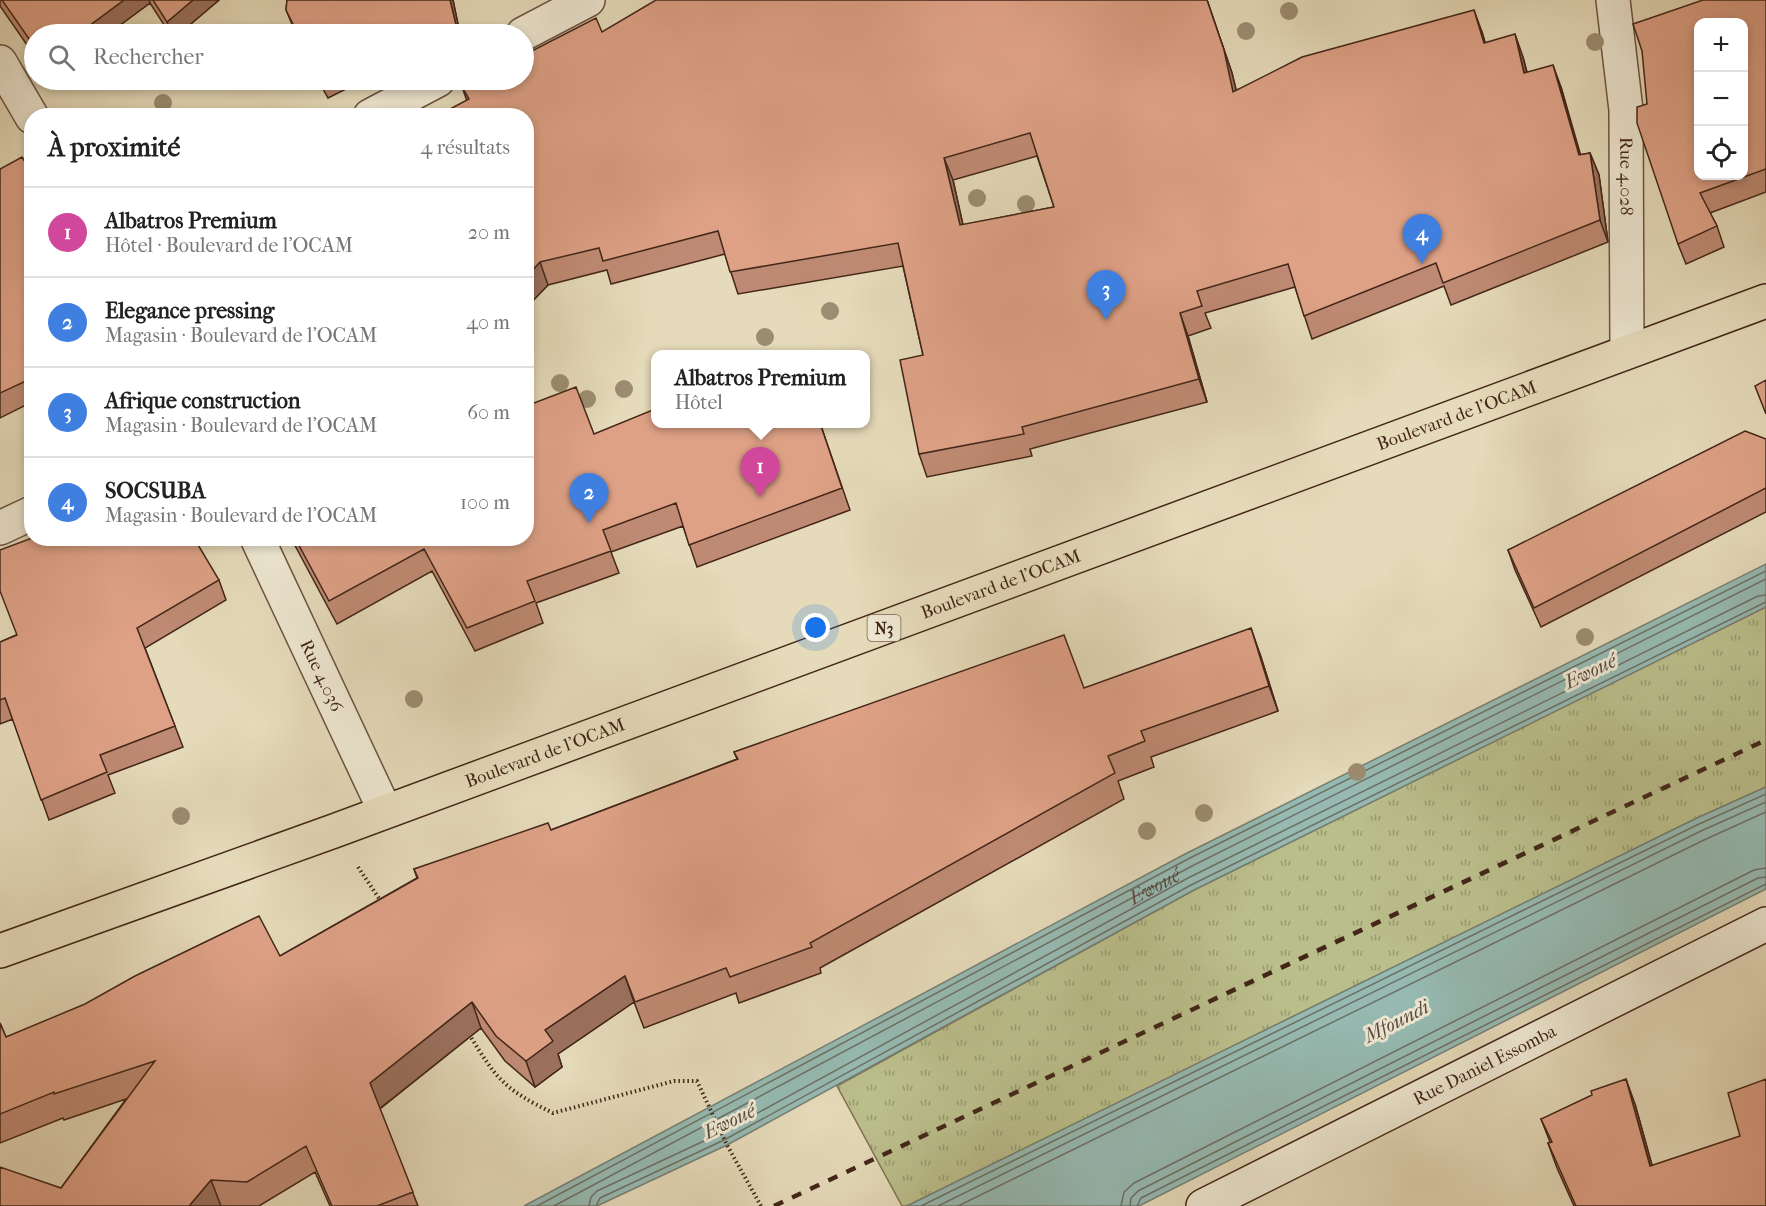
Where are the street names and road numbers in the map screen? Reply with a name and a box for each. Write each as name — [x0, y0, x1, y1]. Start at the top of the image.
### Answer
street label: Rue 4.028 — [1615, 137, 1636, 216]
street label: Boulevard de l'OCAM — [1374, 377, 1540, 455]
street label: Boulevard de l'OCAM — [918, 546, 1084, 624]
road number: N3 — [868, 615, 900, 641]
street label: Rue 4.036 — [295, 636, 347, 716]
street label: Boulevard de l'OCAM — [463, 714, 628, 792]
street label: Rue Daniel Essomba — [1410, 1021, 1560, 1110]

